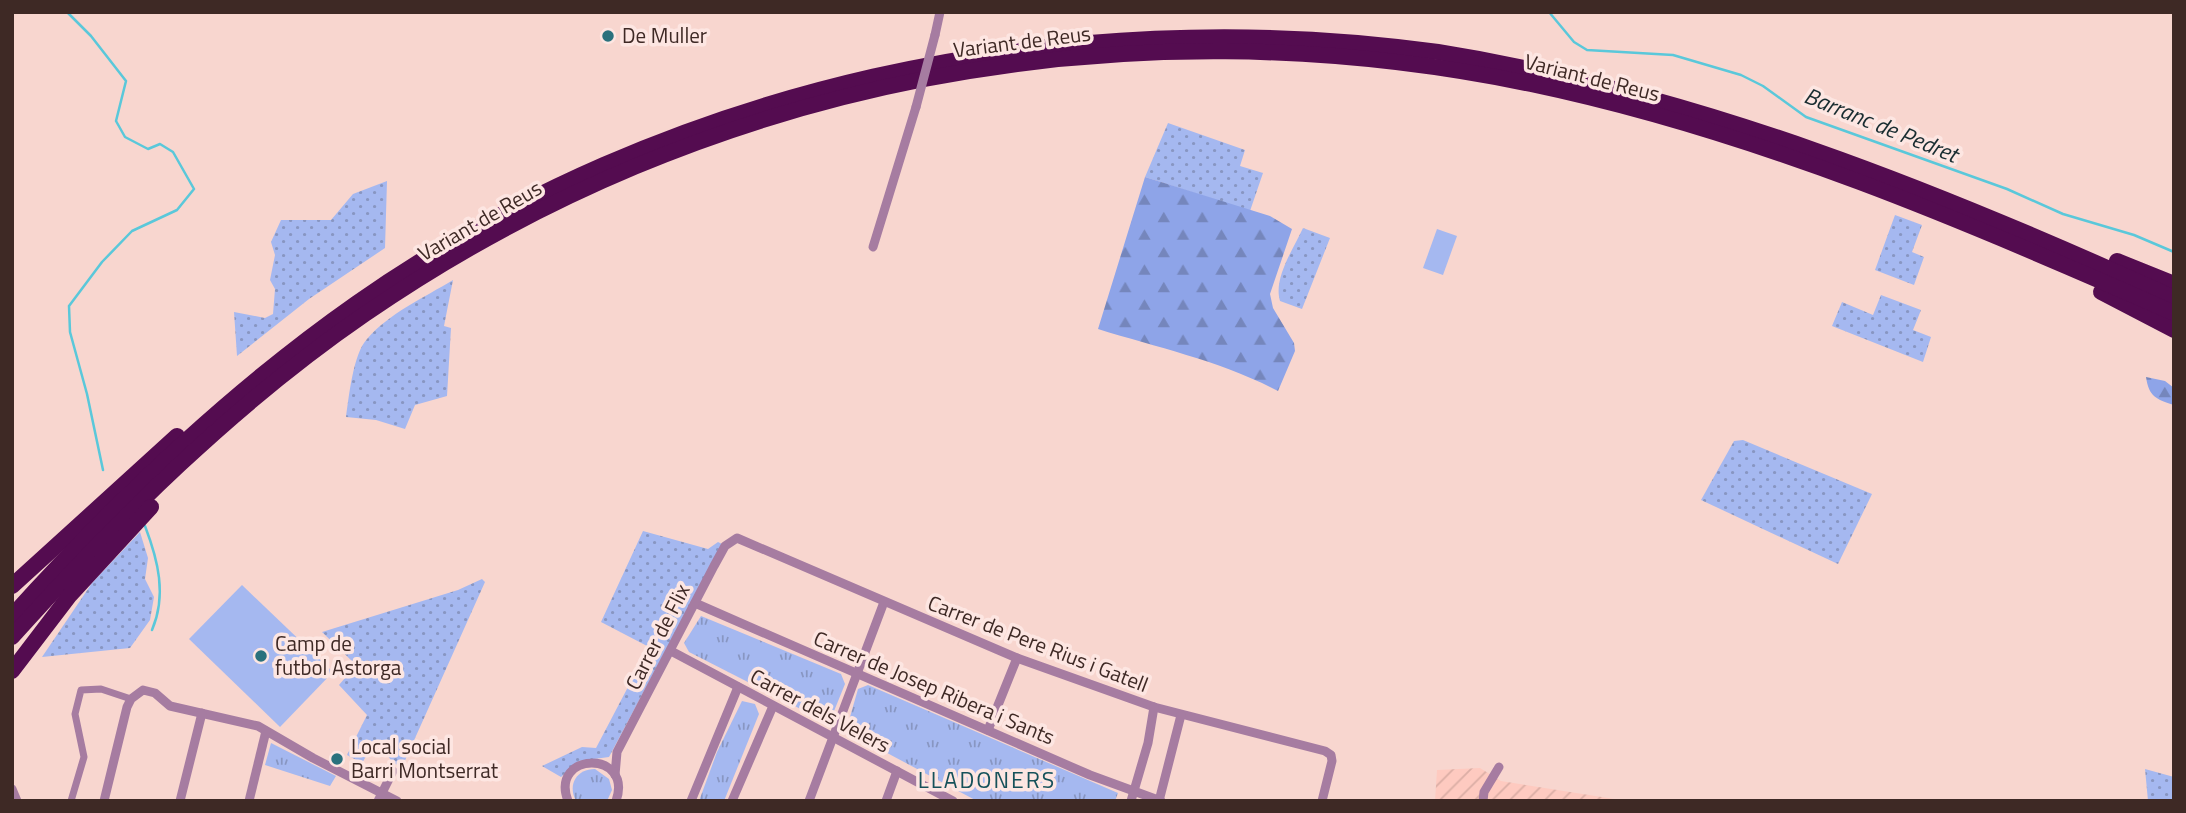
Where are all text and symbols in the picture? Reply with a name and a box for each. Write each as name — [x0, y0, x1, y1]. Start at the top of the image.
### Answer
street label: Variant de Reus — [951, 17, 1092, 65]
place label: De Muller — [622, 19, 707, 51]
marker: De Muller — [600, 28, 616, 44]
street label: Variant de Reus — [1521, 45, 1663, 109]
water label: Barranc de Pedret — [1799, 78, 1966, 172]
street label: Variant de Reus — [412, 172, 547, 269]
street label: Carrer de Flix — [617, 578, 698, 695]
street label: Carrer de Pere Rius i Gatell — [923, 586, 1153, 700]
street label: Carrer de Josep Ribera i Sants — [809, 622, 1060, 752]
place label: Camp de futbol Astorga — [275, 627, 402, 683]
marker: Camp de futbol Astorga — [253, 648, 269, 664]
street label: Carrer dels Velers — [745, 660, 896, 760]
place label: Local social Barri Montserrat — [351, 730, 499, 786]
marker: Local social Barri Montserrat — [329, 751, 345, 767]
district label: LLADONERS — [918, 762, 1056, 797]

